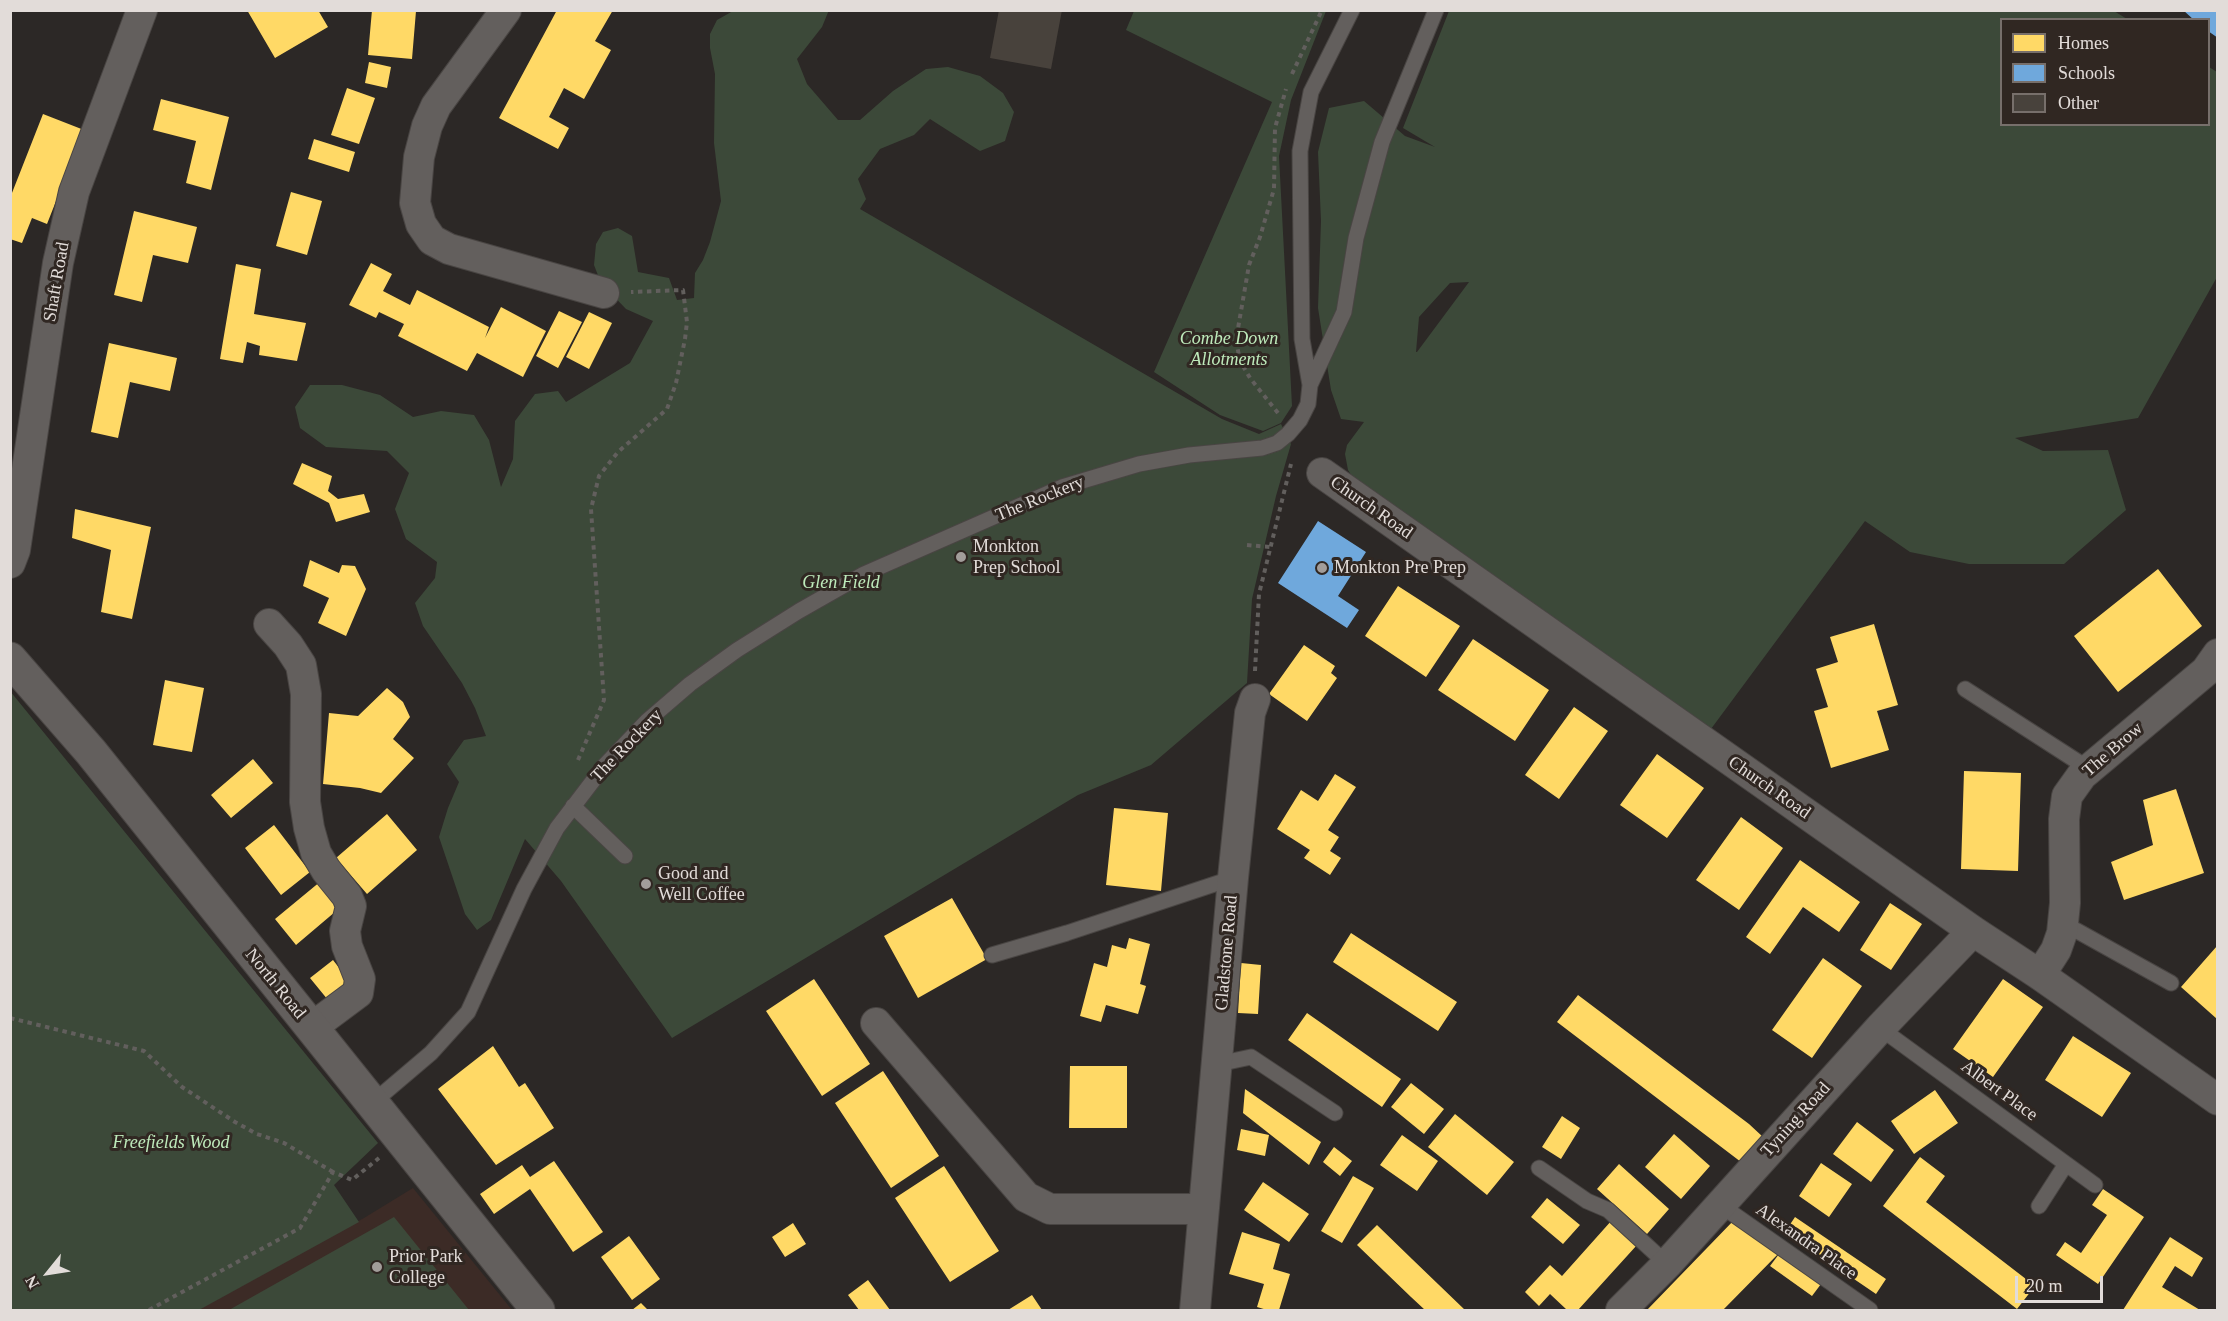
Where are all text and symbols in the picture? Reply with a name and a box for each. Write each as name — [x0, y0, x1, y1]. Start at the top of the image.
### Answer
legend — [2000, 18, 2210, 126]
text: Homes — [2058, 33, 2109, 53]
text: Schools — [2058, 63, 2115, 83]
text: Other — [2058, 93, 2099, 113]
street label: Shaft Road — [39, 240, 75, 324]
park label: Combe Down Allotments — [1180, 328, 1278, 370]
street label: The Rockery — [993, 471, 1087, 527]
street label: Church Road — [1326, 472, 1416, 544]
place label: Monkton Prep School — [973, 536, 1060, 578]
marker: Monkton Prep School — [954, 550, 968, 564]
place label: Monkton Pre Prep — [1334, 557, 1466, 579]
marker: Monkton Pre Prep — [1315, 561, 1329, 575]
park label: Glen Field — [802, 572, 880, 594]
street label: The Rockery — [587, 705, 667, 787]
street label: The Brow — [2079, 718, 2147, 782]
street label: Church Road — [1724, 752, 1814, 824]
place label: Good and Well Coffee — [658, 863, 745, 906]
marker: Good and Well Coffee — [639, 877, 653, 891]
street label: Gladstone Road — [1211, 895, 1243, 1011]
street label: North Road — [240, 944, 310, 1024]
street label: Albert Place — [1956, 1056, 2042, 1126]
street label: Tyning Road — [1757, 1078, 1835, 1162]
park label: Freefields Wood — [112, 1132, 230, 1154]
street label: Alexandra Place — [1751, 1199, 1861, 1285]
north arrow — [18, 1243, 78, 1303]
place label: Prior Park College — [389, 1246, 462, 1288]
marker: Prior Park College — [370, 1260, 384, 1274]
scale bar — [2018, 1264, 2106, 1302]
text: N — [22, 1273, 42, 1292]
text: 20 m — [2026, 1276, 2063, 1296]

